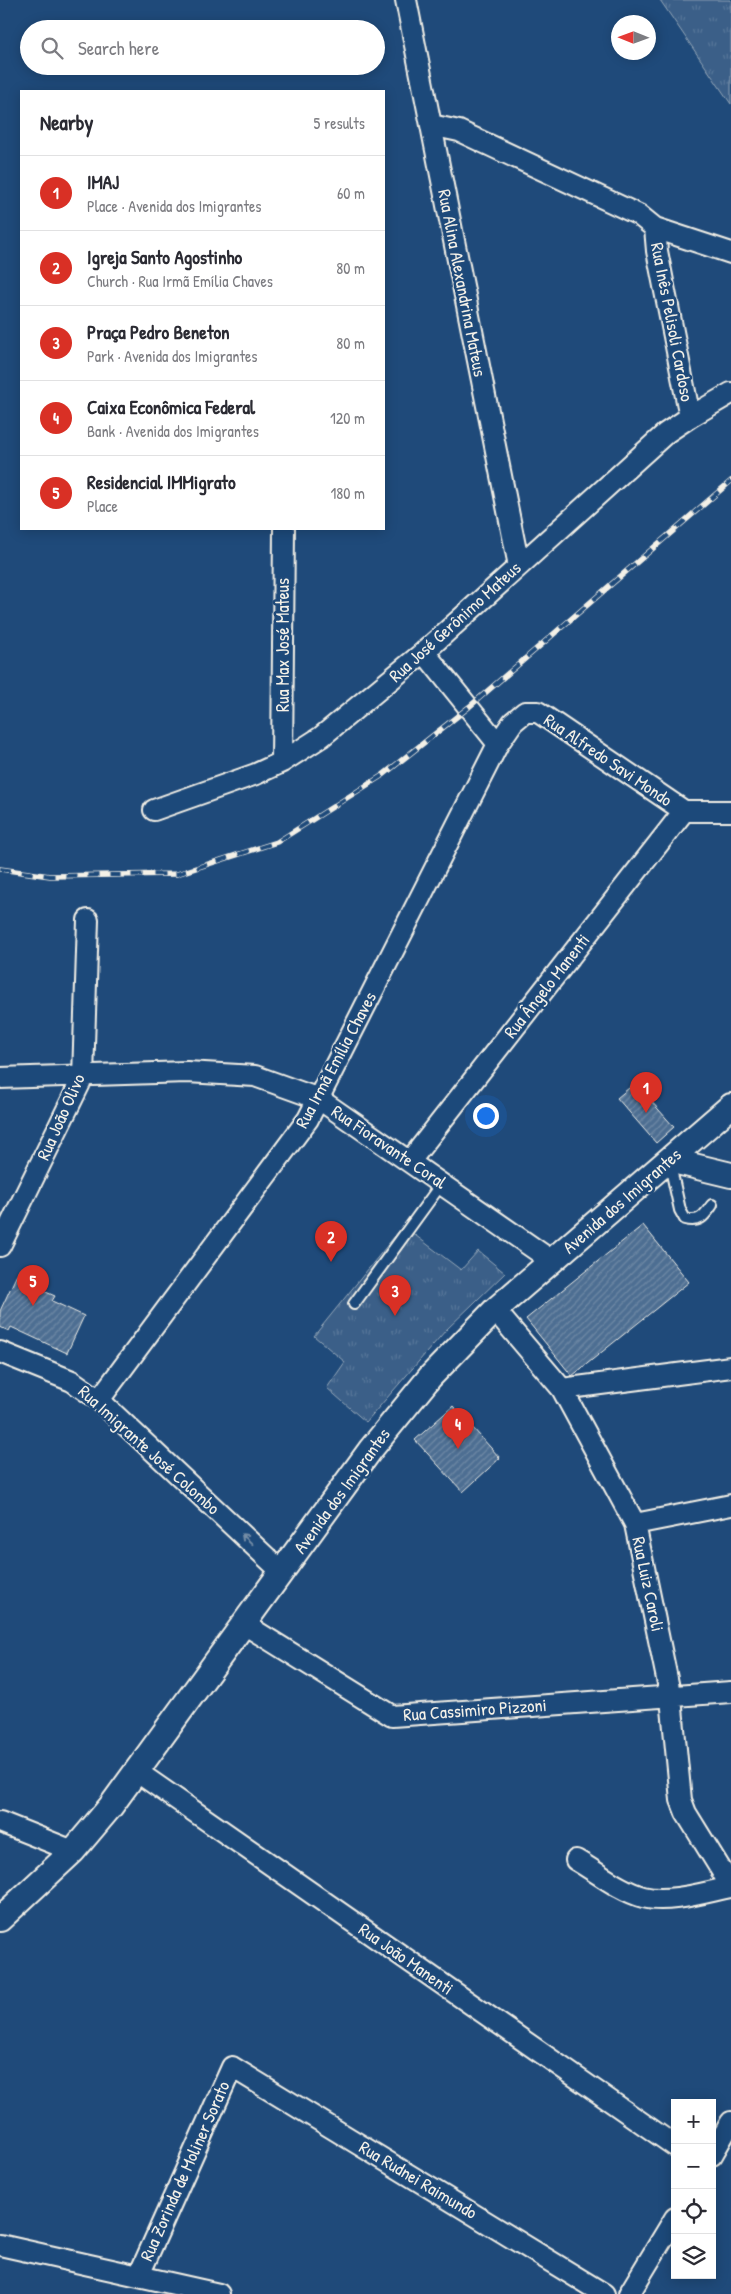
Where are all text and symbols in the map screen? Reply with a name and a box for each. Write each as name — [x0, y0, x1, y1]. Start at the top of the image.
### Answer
north arrow — [611, 15, 656, 60]
search box — [20, 20, 385, 75]
icon: search — [38, 34, 66, 62]
text: Search here — [78, 35, 159, 61]
text: Nearby — [40, 108, 93, 137]
text: 5 results — [314, 112, 365, 134]
text: IMAJ — [87, 169, 119, 195]
text: 1 — [53, 182, 59, 204]
text: 60 m — [337, 182, 365, 204]
street label: Rua Alina Alexandrina Mateus — [432, 187, 493, 379]
text: Place · Avenida dos Imigrantes — [87, 195, 262, 217]
street label: Rua Inês Pelisoli Cardoso — [645, 240, 700, 403]
text: Igreja Santo Agostinho — [87, 244, 242, 270]
text: 2 — [52, 257, 60, 279]
text: 80 m — [336, 257, 365, 279]
text: Church · Rua Irmã Emília Chaves — [87, 270, 273, 292]
text: Praça Pedro Beneton — [87, 319, 230, 345]
text: 3 — [52, 332, 60, 354]
text: 80 m — [336, 332, 365, 354]
text: Park · Avenida dos Imigrantes — [87, 345, 257, 367]
text: Caixa Econômica Federal — [87, 394, 255, 420]
text: 4 — [53, 407, 59, 429]
text: 120 m — [330, 407, 365, 429]
text: Bank · Avenida dos Imigrantes — [87, 420, 259, 442]
text: Residencial IMMigrato — [87, 469, 236, 495]
text: 5 — [53, 482, 59, 504]
text: 180 m — [331, 482, 365, 504]
text: Place — [87, 495, 118, 517]
street label: Rua José Gerônimo Mateus — [383, 556, 526, 688]
street label: Rua Max José Mateus — [270, 578, 295, 712]
street label: Rua Alfredo Savi Mondo — [539, 707, 678, 812]
street label: Rua Ângelo Manenti — [498, 928, 595, 1043]
street label: Rua Irmã Emília Chaves — [289, 987, 382, 1132]
street label: Rua João Olivo — [30, 1070, 91, 1164]
pin: 1 — [630, 1072, 662, 1113]
street label: Rua Fioravante Coral — [327, 1099, 452, 1195]
your location — [473, 1103, 499, 1129]
street label: Avenida dos Imigrantes — [557, 1142, 686, 1259]
pin: 2 — [315, 1221, 347, 1262]
pin: 5 — [17, 1265, 49, 1306]
pin: 3 — [379, 1275, 411, 1316]
street label: Rua Imigrante José Colombo — [73, 1379, 226, 1520]
pin: 4 — [442, 1408, 474, 1449]
street label: Avenida dos Imigrantes — [287, 1423, 396, 1559]
one-way arrow — [240, 1533, 253, 1545]
street label: Rua Luiz Caroli — [626, 1534, 671, 1634]
street label: Rua Cassimiro Pizzoni — [403, 1692, 547, 1727]
street label: Rua João Manenti — [354, 1917, 459, 2000]
street label: Rua Zorinda de Moliner Sorato — [134, 2077, 236, 2265]
map controls — [671, 2099, 716, 2279]
button: + — [671, 2099, 716, 2144]
street label: Rua Rudnei Raimundo — [355, 2134, 482, 2225]
button: − — [671, 2144, 716, 2189]
button: locate — [671, 2189, 716, 2234]
button: layers — [671, 2234, 716, 2279]

